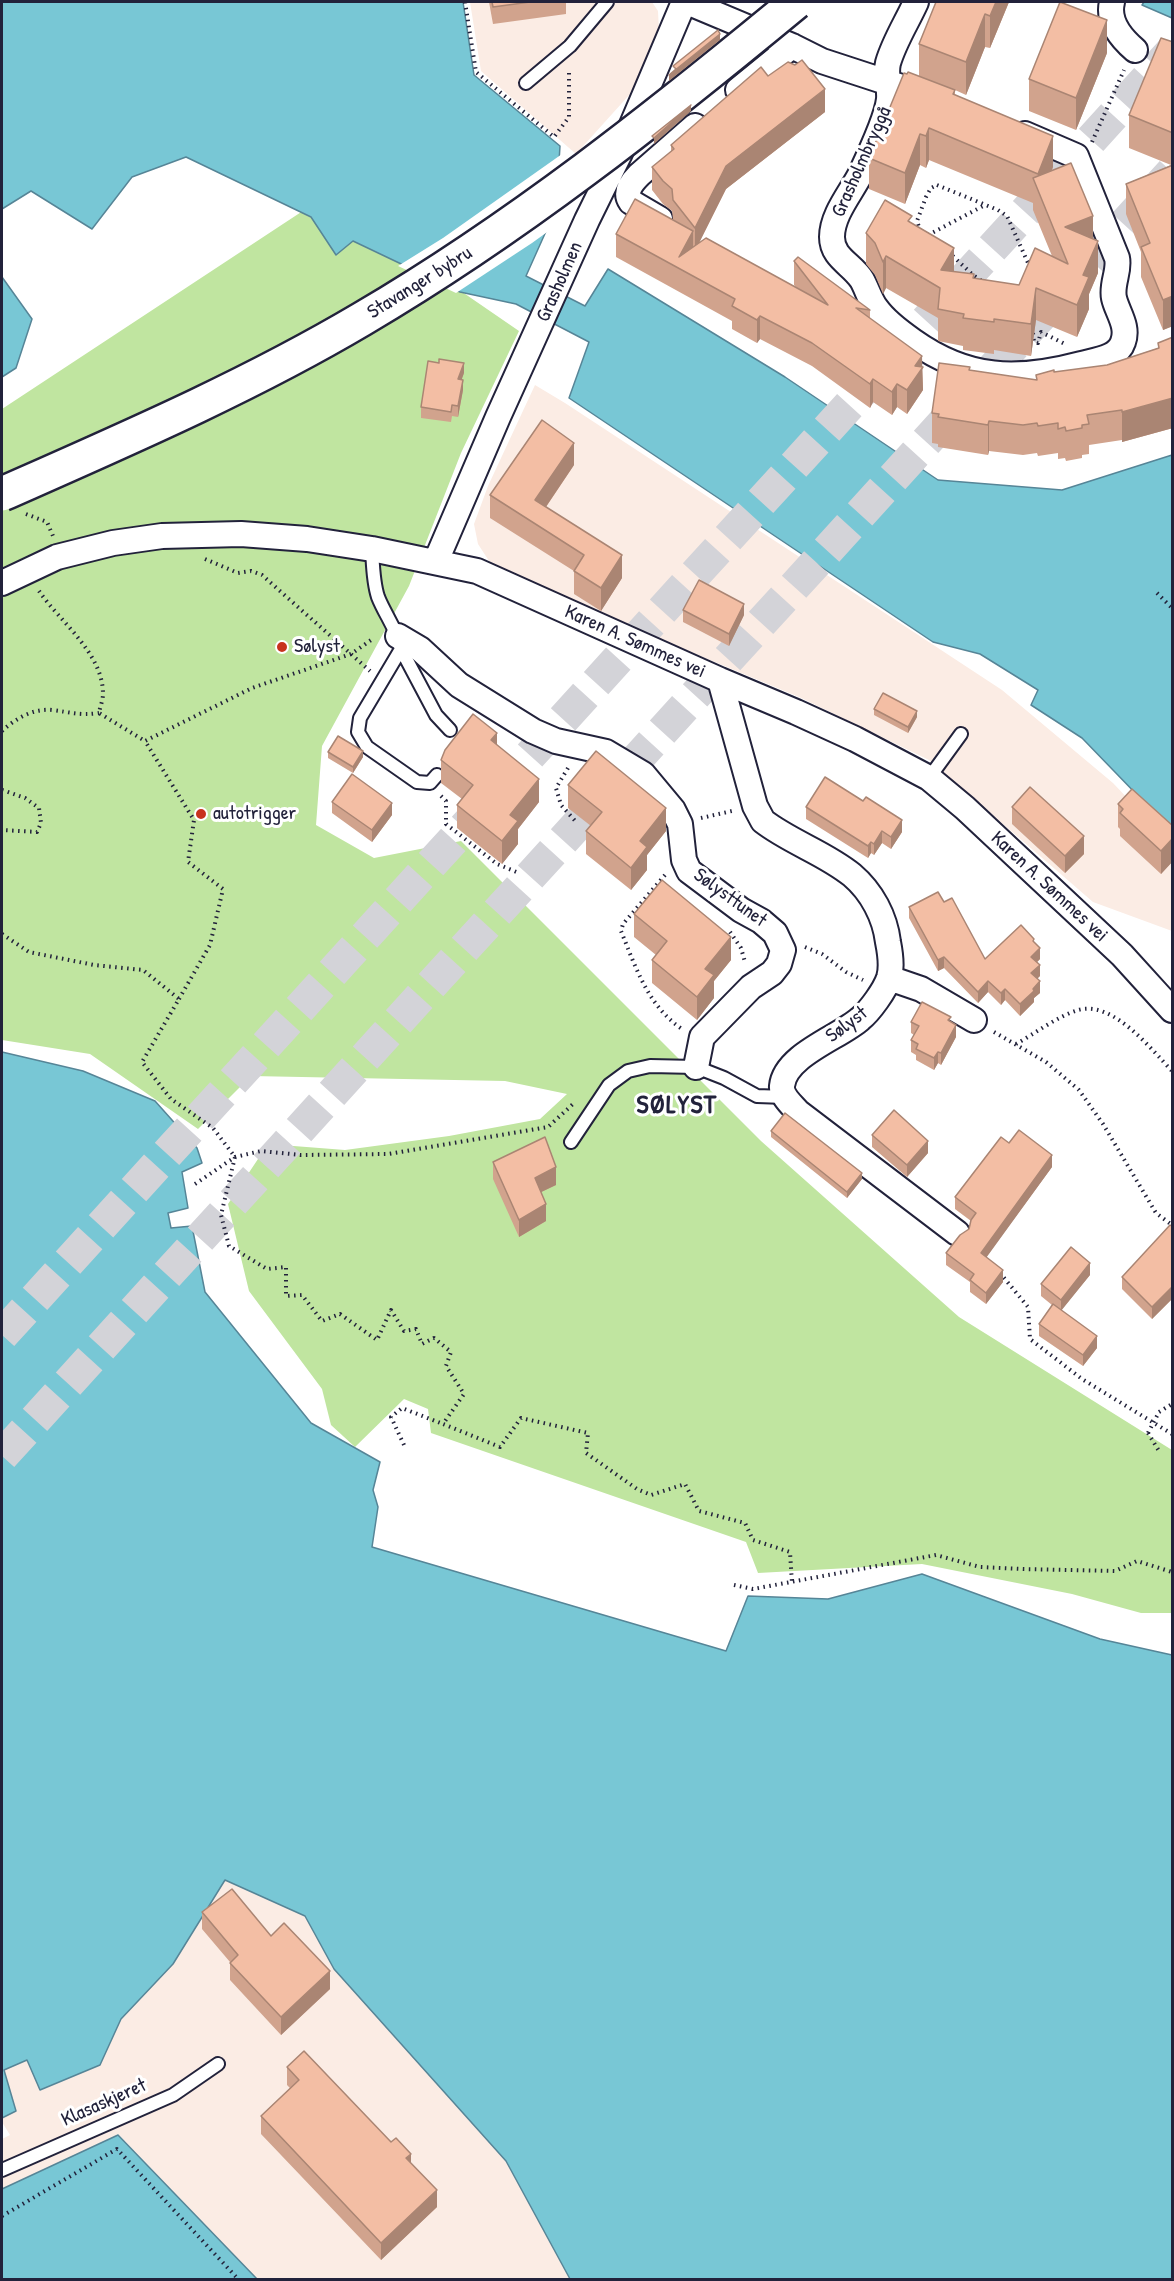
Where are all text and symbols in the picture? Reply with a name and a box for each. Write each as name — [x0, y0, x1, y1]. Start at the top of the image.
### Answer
street label: Grasholmbryggå — [827, 103, 897, 221]
street label: Grasholmen — [532, 238, 588, 326]
street label: Stavanger bybru — [363, 241, 477, 325]
street label: Karen A. Sømmes vei — [561, 600, 709, 684]
place label: Sølyst — [294, 635, 340, 659]
marker: Sølyst — [275, 640, 289, 654]
place label: autotrigger — [213, 802, 296, 826]
marker: autotrigger — [194, 807, 208, 821]
street label: Karen A. Sømmes vei — [985, 826, 1113, 948]
street label: Sølysttunet — [689, 863, 771, 933]
street label: Sølyst — [821, 1002, 873, 1048]
district label: SØLYST — [637, 1090, 717, 1122]
street label: Klasaskjeret — [58, 2074, 150, 2132]

